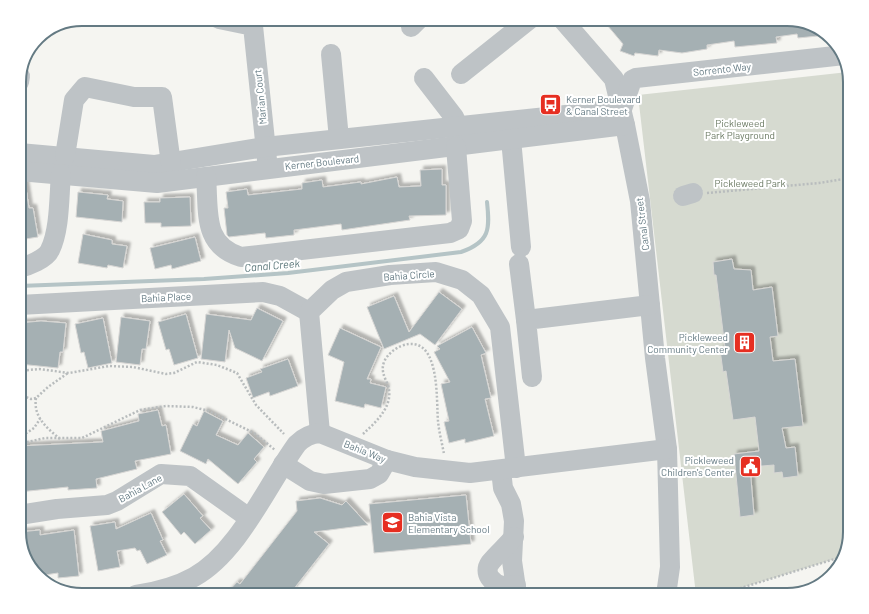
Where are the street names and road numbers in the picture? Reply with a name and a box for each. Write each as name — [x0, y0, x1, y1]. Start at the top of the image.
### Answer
street label: Sorrento Way — [692, 60, 752, 78]
street label: Marian Court — [251, 69, 269, 125]
street label: Kerner Boulevard — [284, 152, 360, 172]
street label: Canal Street — [633, 197, 651, 251]
street label: Bahia Circle — [383, 267, 435, 283]
street label: Bahia Place — [141, 290, 191, 304]
street label: Bahia Way — [342, 437, 388, 465]
street label: Bahia Lane — [116, 471, 164, 505]

